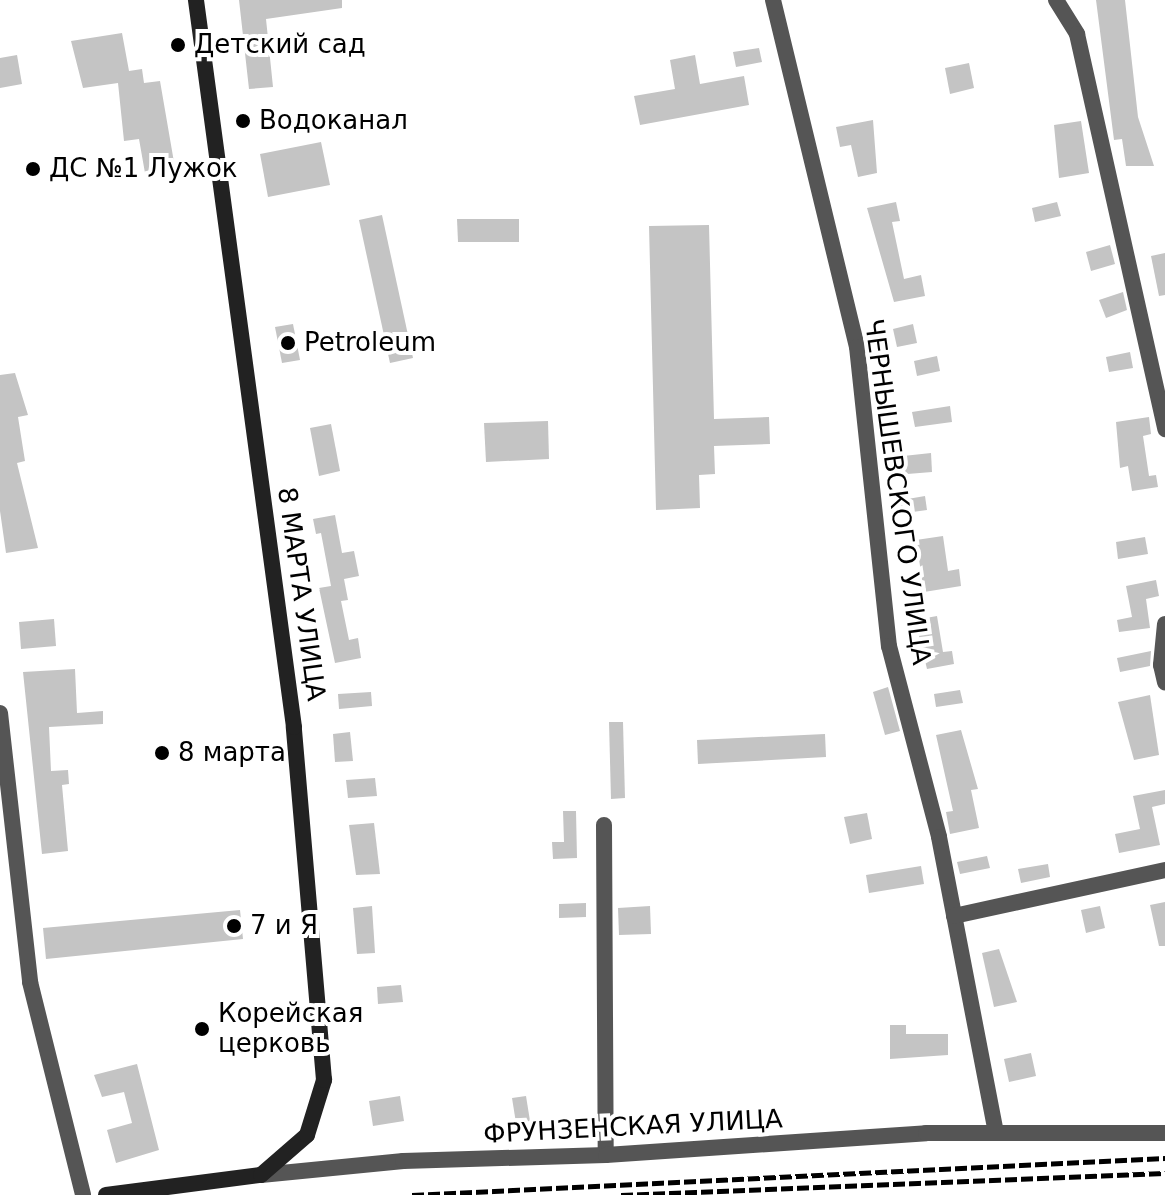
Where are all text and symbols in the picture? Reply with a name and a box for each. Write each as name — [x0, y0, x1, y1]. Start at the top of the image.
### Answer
place label: Детский сад — [194, 29, 366, 61]
marker: Детский сад — [169, 36, 187, 54]
place label: Водоканал — [259, 105, 408, 137]
marker: Водоканал — [234, 112, 252, 130]
place label: ДС №1 Лужок — [49, 153, 238, 185]
marker: ДС №1 Лужок — [24, 160, 42, 178]
street label: ЧЕРНЫШЕВСКОГО УЛИЦА — [857, 317, 937, 667]
place label: Petroleum — [304, 327, 436, 359]
marker: Petroleum — [279, 334, 297, 352]
street label: 8 МАРТА УЛИЦА — [271, 485, 331, 703]
place label: 8 марта — [178, 737, 286, 769]
marker: 8 марта — [153, 744, 171, 762]
place label: 7 и Я — [250, 910, 318, 942]
marker: 7 и Я — [225, 917, 243, 935]
place label: Корейская церковь — [218, 998, 363, 1060]
marker: Корейская церковь — [193, 1020, 211, 1038]
street label: ФРУНЗЕНСКАЯ УЛИЦА — [483, 1104, 783, 1150]

